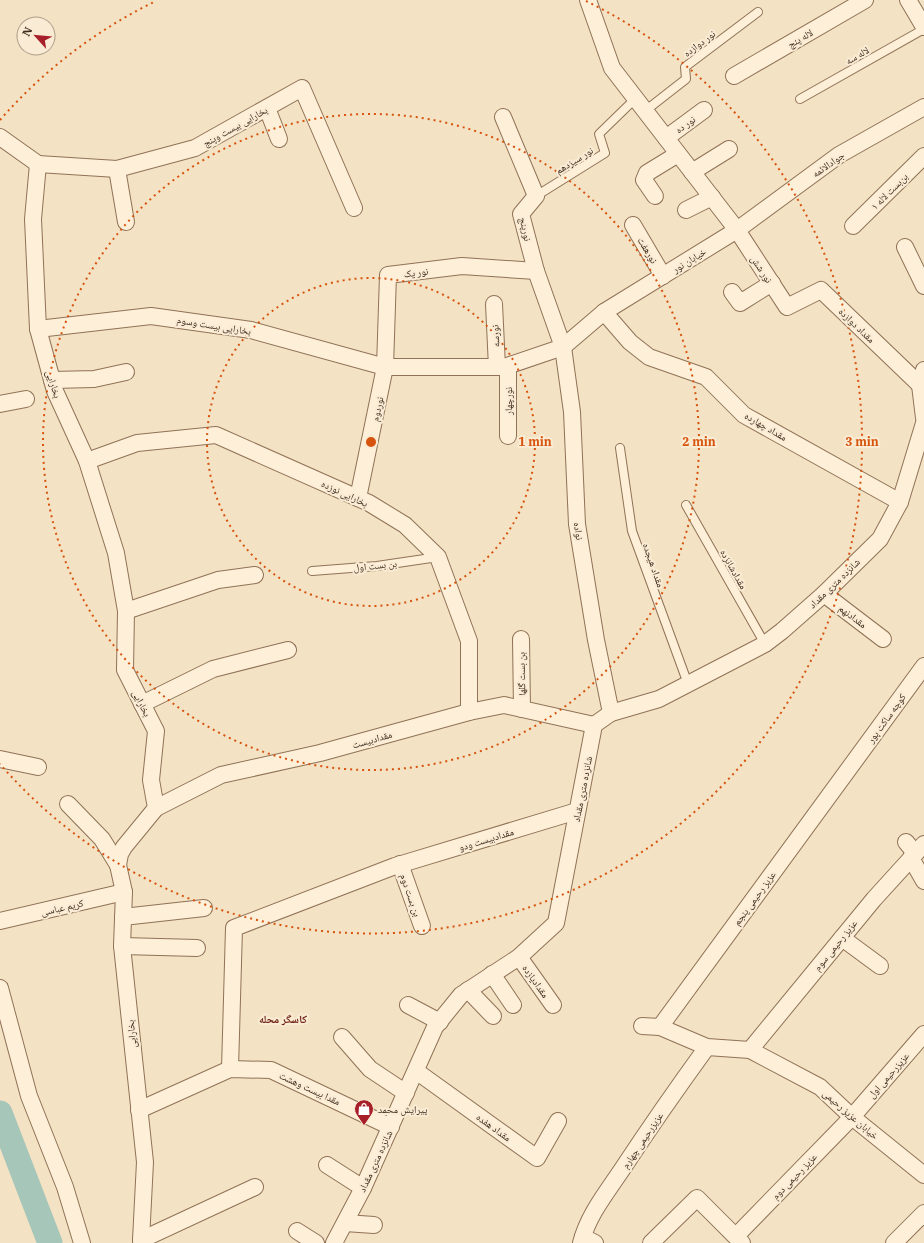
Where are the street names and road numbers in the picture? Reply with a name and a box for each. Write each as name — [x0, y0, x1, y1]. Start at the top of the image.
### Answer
street label: لاله پنج — [785, 26, 815, 51]
street label: نور دوازده — [681, 27, 718, 60]
street label: لاله سه — [843, 43, 871, 67]
street label: بخارایی بیست وپنج — [201, 103, 270, 150]
street label: نور ده — [673, 113, 698, 136]
street label: نور سیزدهم — [553, 144, 596, 178]
street label: جوادالائمه — [810, 148, 847, 180]
street label: بن‌بست لاله ۱ — [868, 170, 911, 213]
street label: نورپنج — [517, 216, 534, 243]
street label: نورهفت — [635, 235, 661, 266]
street label: خیابان نور — [669, 245, 709, 276]
street label: نور شش — [748, 253, 775, 286]
street label: نور یک — [403, 265, 429, 280]
street label: مقداد دوازده — [836, 305, 878, 346]
street label: بخارایی بیست وسوم — [176, 313, 252, 339]
street label: نورسه — [488, 324, 503, 347]
street label: بخارایی — [43, 369, 64, 400]
street label: نورچهار — [502, 387, 515, 416]
street label: نوردوم — [369, 395, 387, 423]
street label: مقداد چهارده — [742, 409, 790, 444]
street label: بخارایی نوزده — [319, 477, 371, 510]
street label: نواده — [571, 521, 586, 541]
street label: مقداد هیجده — [640, 541, 667, 590]
street label: مقدادشانزده — [717, 547, 750, 592]
street label: شانزده متری مقداد — [806, 555, 863, 611]
street label: بن بست اول — [353, 557, 398, 574]
street label: مقدادنهم — [836, 602, 870, 632]
street label: بن بست گلها — [515, 652, 528, 696]
street label: بخارایی — [129, 688, 154, 719]
street label: کوچه ساکت پور — [864, 691, 909, 746]
street label: مقدادبیست — [351, 727, 394, 751]
street label: شانزده متری مقداد — [570, 755, 595, 823]
street label: مقدادبیست ودو — [457, 825, 516, 854]
street label: عزیز رحیمی پنجم — [730, 868, 779, 929]
street label: بن بست دوم — [396, 872, 424, 919]
street label: کریم عباسی — [40, 896, 85, 920]
street label: عزیز رحیمی سوم — [811, 917, 861, 974]
street label: مقدادیازده — [519, 962, 552, 1001]
street label: بخارایی — [124, 1019, 139, 1049]
street label: عزیزرحیمی اول — [865, 1050, 912, 1101]
street label: مقدا بیست وهشت — [277, 1069, 343, 1108]
street label: خیابان عزیز رحیمی — [820, 1087, 882, 1143]
street label: مقداد هفده — [474, 1110, 514, 1145]
street label: عزیزرحیمی چهارم — [619, 1110, 667, 1171]
street label: شانزده متری مقداد — [355, 1128, 396, 1194]
street label: عزیز رحیمی دوم — [769, 1150, 821, 1203]

